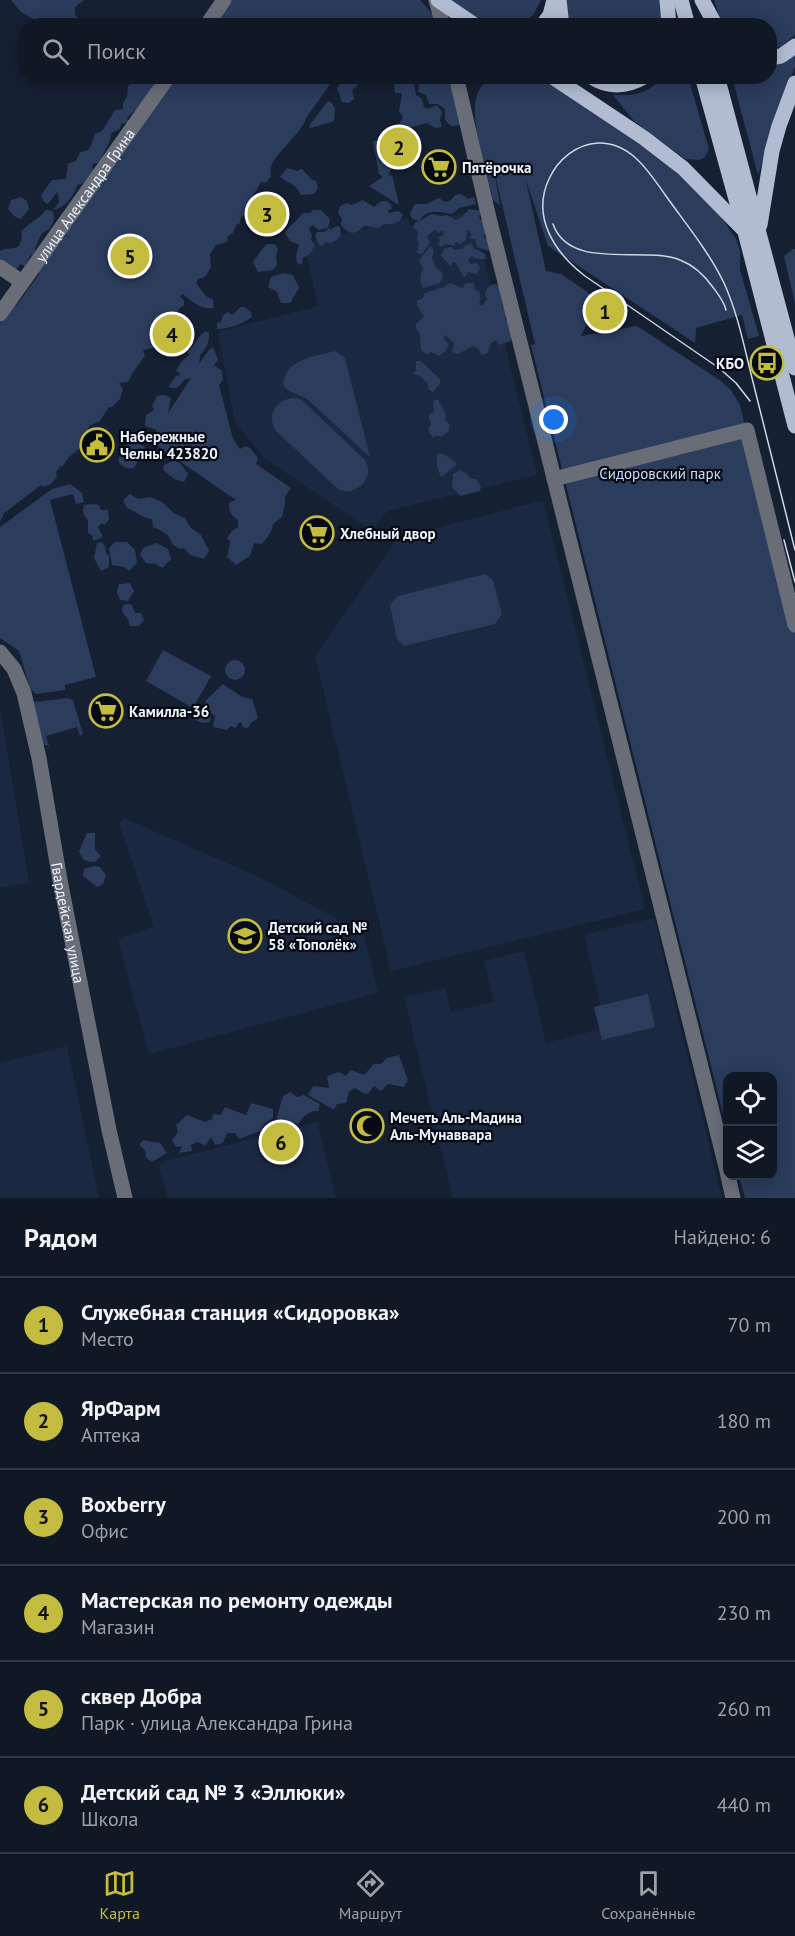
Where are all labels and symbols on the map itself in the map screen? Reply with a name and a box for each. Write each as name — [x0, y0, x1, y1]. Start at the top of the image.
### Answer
street label: улица Александра Грина — [31, 124, 138, 266]
pin: 2 — [380, 124, 418, 170]
supermarket icon: Пятёрочка — [421, 149, 457, 185]
place label: Пятёрочка — [462, 158, 531, 177]
pin: 3 — [248, 192, 286, 236]
pin: 5 — [110, 234, 150, 278]
pin: 1 — [586, 288, 624, 334]
pin: 4 — [152, 312, 192, 356]
bus stop icon: КБО — [749, 345, 785, 381]
place label: КБО — [716, 354, 744, 373]
your location — [539, 405, 568, 434]
public building icon: Набережные Челны 423820 — [79, 427, 115, 463]
place label: Набережные Челны 423820 — [120, 427, 218, 463]
park label: Сидоровский парк — [599, 464, 722, 483]
supermarket icon: Хлебный двор — [299, 515, 335, 551]
place label: Хлебный двор — [340, 524, 436, 543]
supermarket icon: Камилла-36 — [88, 693, 124, 729]
place label: Камилла-36 — [129, 702, 209, 721]
street label: Гвардейская улица — [48, 861, 89, 985]
school or university icon: Детский сад № 58 «Тополёк» — [227, 918, 263, 954]
place label: Детский сад № 58 «Тополёк» — [268, 918, 368, 954]
mosque icon: Мечеть Аль-Мадина Аль-Мунаввара — [349, 1108, 385, 1144]
place label: Мечеть Аль-Мадина Аль-Мунаввара — [390, 1108, 522, 1144]
pin: 6 — [262, 1120, 300, 1164]

